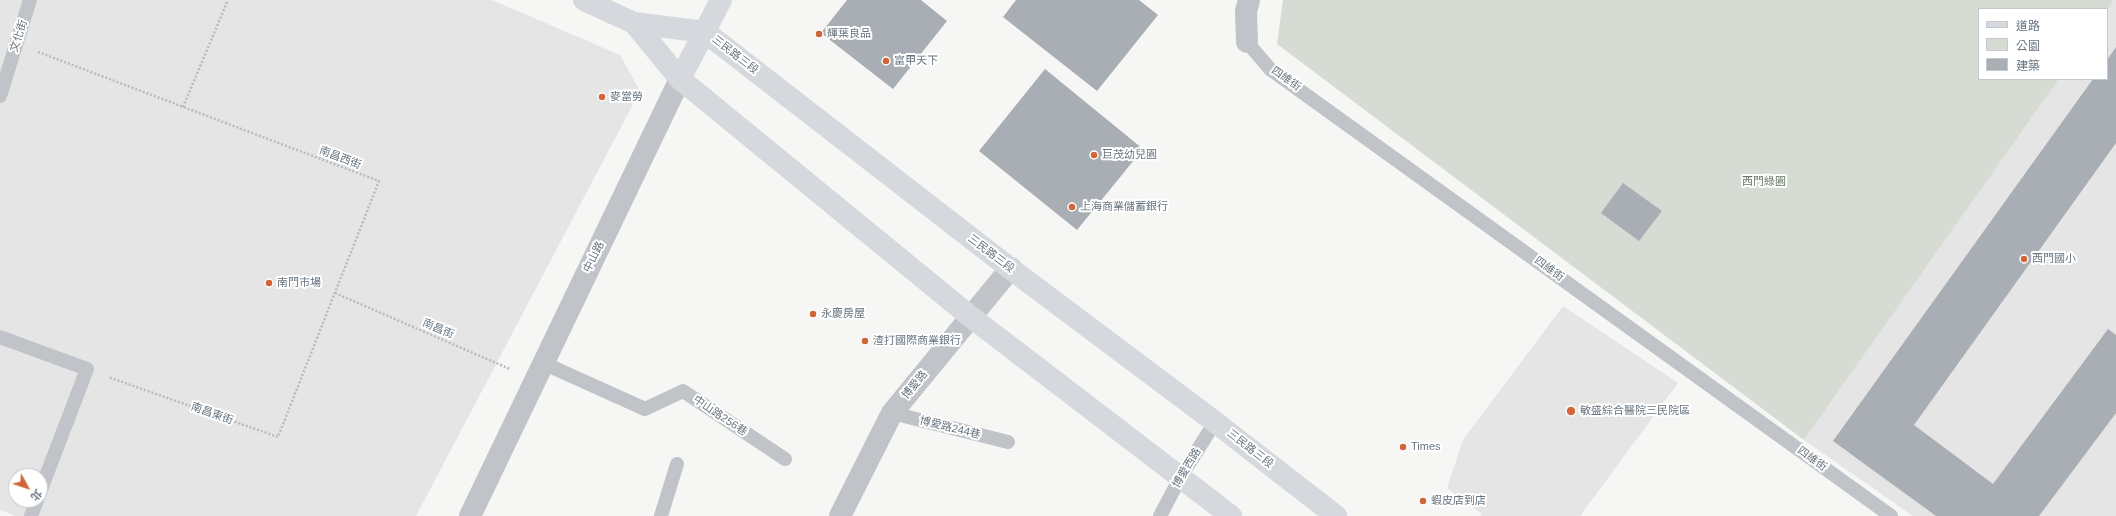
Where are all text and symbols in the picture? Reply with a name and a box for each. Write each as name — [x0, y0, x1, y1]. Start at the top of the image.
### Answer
legend — [1978, 8, 2108, 80]
street label: 文化街 — [8, 18, 30, 54]
text: 道路 — [2016, 19, 2040, 33]
place label: 輝葉良品 — [827, 27, 871, 41]
marker: 輝葉良品 — [814, 29, 824, 39]
street label: 三民路三段 — [709, 33, 761, 77]
text: 公園 — [2016, 39, 2040, 53]
place label: 富甲天下 — [894, 54, 938, 68]
marker: 富甲天下 — [881, 56, 891, 66]
text: 建築 — [2016, 59, 2040, 73]
street label: 四維街 — [1269, 64, 1303, 94]
place label: 麥當勞 — [610, 90, 643, 104]
marker: 麥當勞 — [597, 92, 607, 102]
street label: 南昌西街 — [317, 144, 363, 172]
place label: 巨茂幼兒園 — [1102, 148, 1157, 162]
marker: 巨茂幼兒園 — [1089, 150, 1099, 160]
park label: 西門綠園 — [1742, 175, 1786, 189]
place label: 上海商業儲蓄銀行 — [1080, 200, 1168, 214]
marker: 上海商業儲蓄銀行 — [1067, 202, 1077, 212]
street label: 三民路三段 — [965, 232, 1017, 276]
street label: 中山路 — [581, 239, 607, 275]
place label: 西門國小 — [2032, 252, 2076, 266]
street label: 四維街 — [1532, 254, 1566, 284]
marker: 西門國小 — [2019, 254, 2029, 264]
place label: 南門市場 — [277, 276, 321, 290]
marker: 南門市場 — [264, 278, 274, 288]
place label: 永慶房屋 — [821, 307, 865, 321]
marker: 永慶房屋 — [808, 309, 818, 319]
street label: 南昌街 — [420, 316, 456, 342]
place label: 渣打國際商業銀行 — [873, 334, 961, 348]
marker: 渣打國際商業銀行 — [860, 336, 870, 346]
street label: 博愛路 — [899, 368, 931, 402]
street label: 中山路256巷 — [690, 393, 750, 439]
street label: 南昌東街 — [189, 400, 235, 428]
place label: 敏盛綜合醫院三民院區 — [1580, 404, 1690, 418]
marker: 敏盛綜合醫院三民院區 — [1565, 405, 1577, 417]
street label: 博愛路244巷 — [918, 414, 982, 442]
street label: 三民路三段 — [1224, 427, 1276, 471]
place label: Times — [1411, 440, 1441, 454]
marker: Times — [1398, 442, 1408, 452]
street label: 四維街 — [1795, 444, 1829, 474]
street label: 博愛西路 — [1170, 446, 1204, 490]
north arrow — [8, 468, 48, 508]
text: 北 — [28, 487, 45, 503]
place label: 蝦皮店到店 — [1431, 494, 1486, 508]
marker: 蝦皮店到店 — [1418, 496, 1428, 506]

